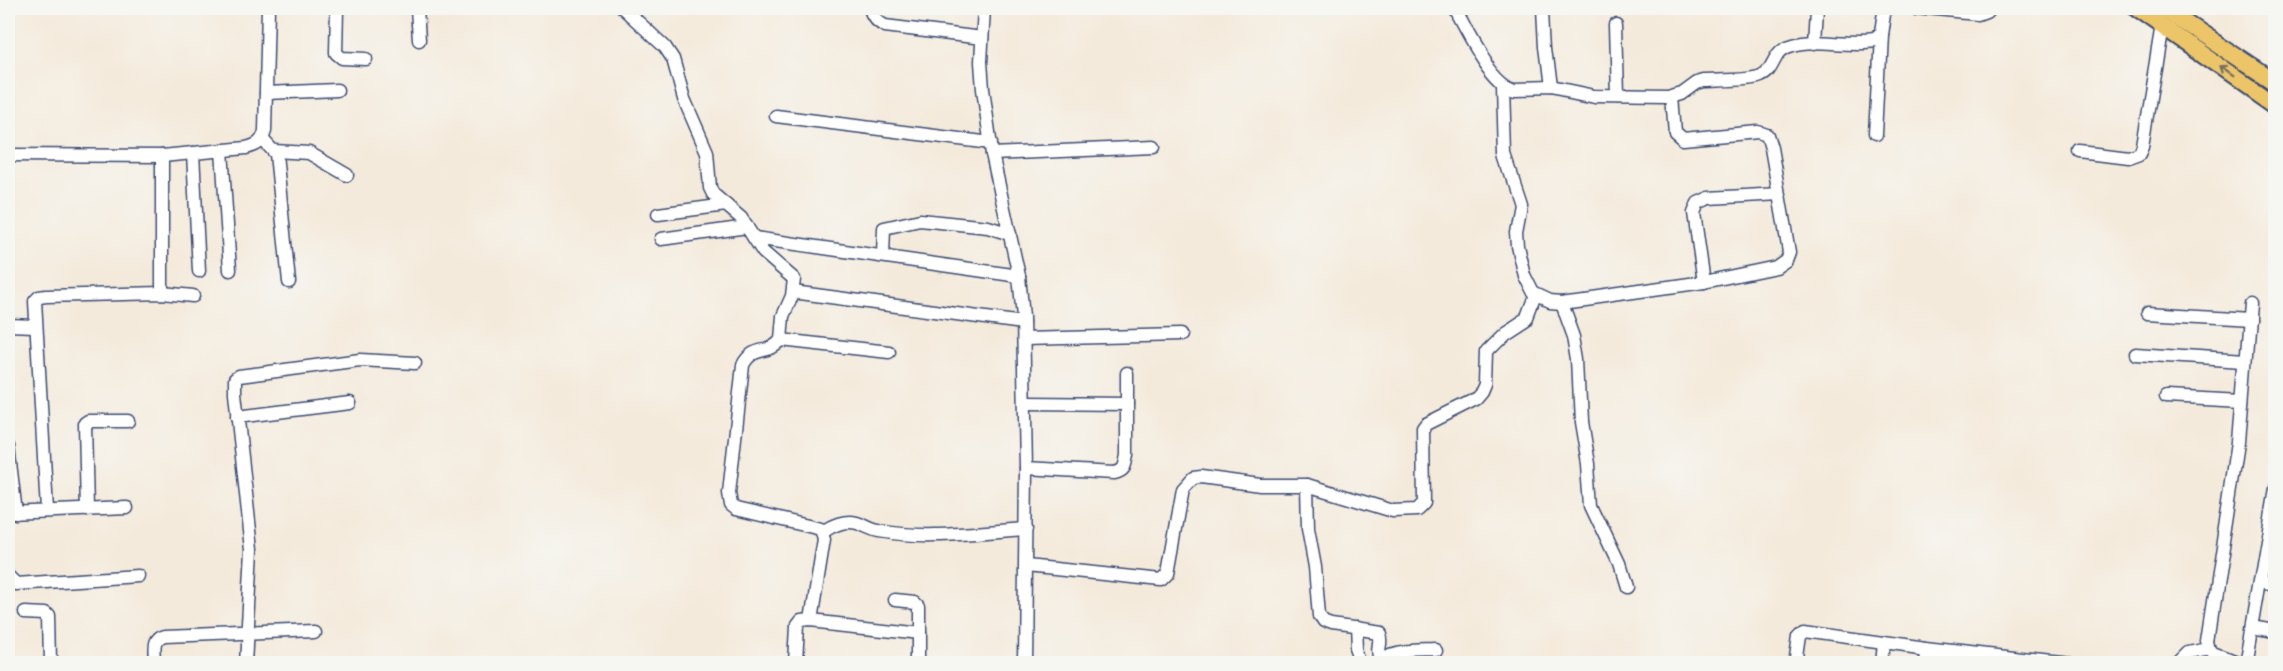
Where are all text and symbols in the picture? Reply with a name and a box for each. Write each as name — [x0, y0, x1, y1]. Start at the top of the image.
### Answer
one-way arrow — [2220, 66, 2236, 78]

